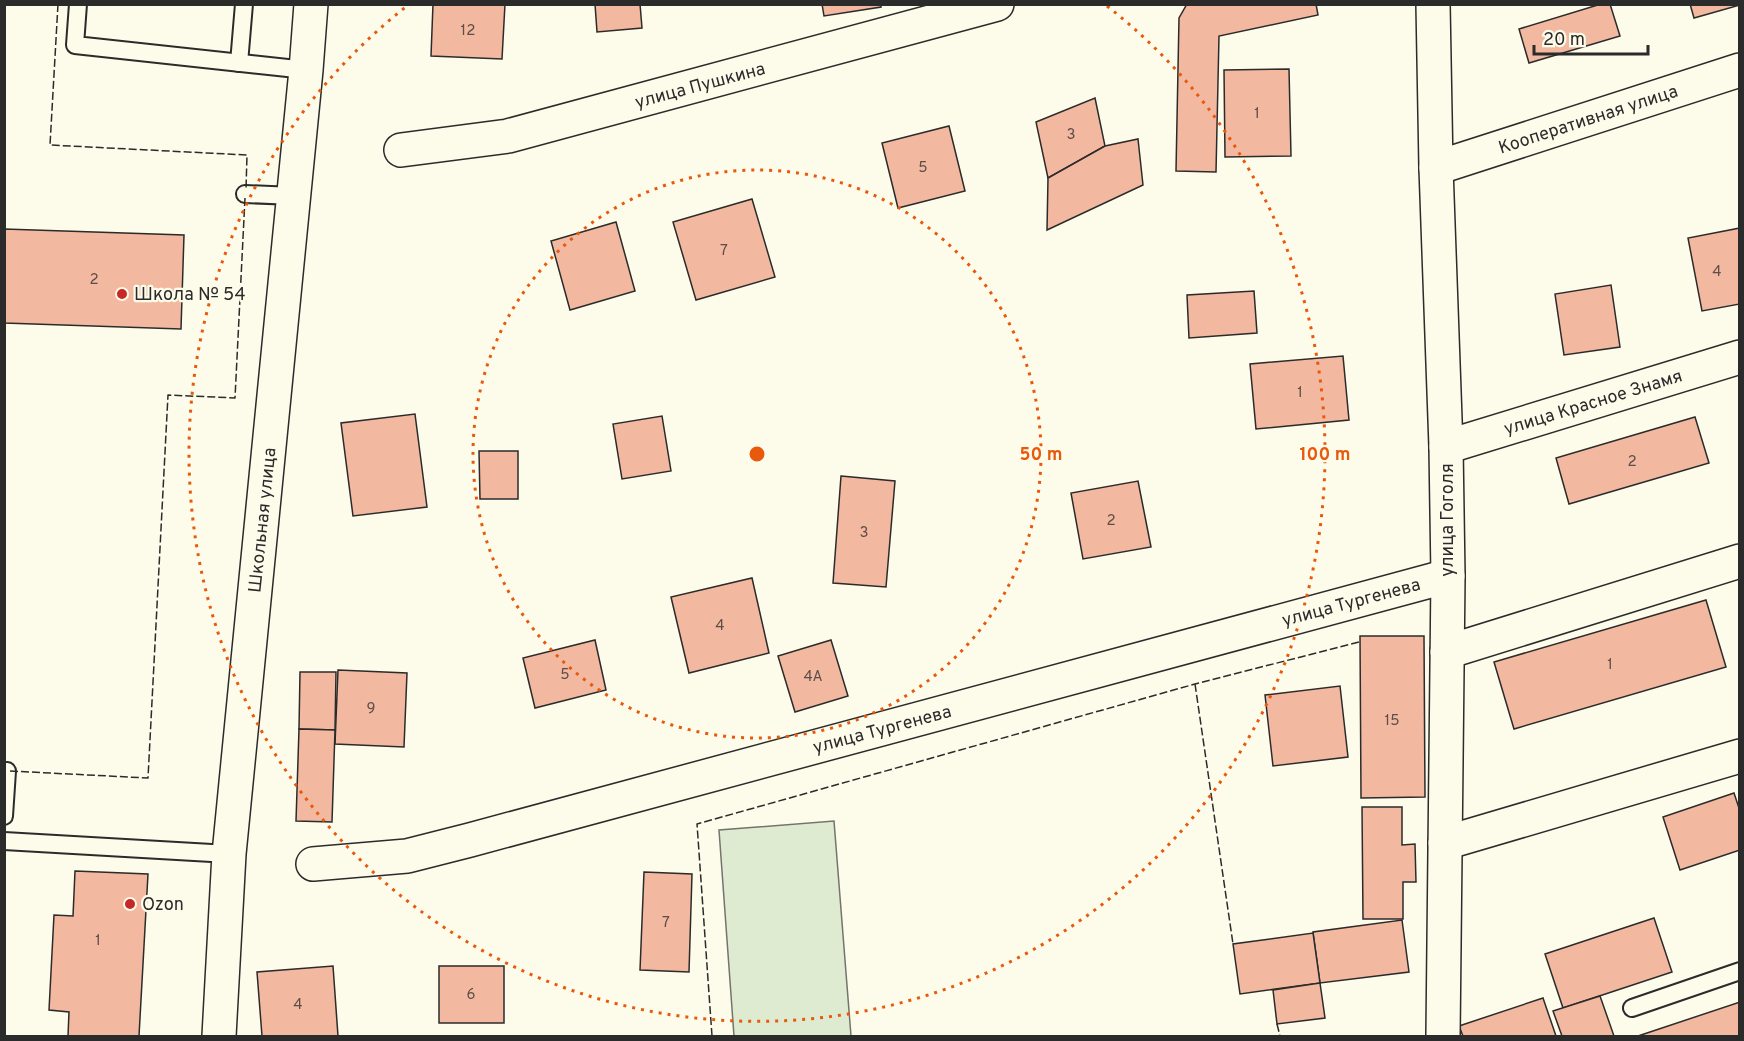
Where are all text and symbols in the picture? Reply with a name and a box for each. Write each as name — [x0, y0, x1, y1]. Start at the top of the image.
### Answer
scale bar — [1534, 18, 1648, 56]
house number: 12 — [461, 22, 475, 41]
text: 20 m — [1543, 29, 1585, 52]
street label: улица Пушкина — [633, 58, 768, 115]
street label: Кооперативная улица — [1496, 81, 1681, 160]
house number: 1 — [1254, 105, 1260, 124]
house number: 3 — [1066, 126, 1076, 145]
house number: 5 — [918, 159, 928, 178]
house number: 7 — [720, 242, 728, 261]
house number: 4 — [1712, 263, 1722, 282]
house number: 2 — [89, 271, 99, 290]
place label: Школа № 54 — [134, 284, 246, 307]
marker: Школа № 54 — [115, 287, 129, 301]
street label: улица Красное Знамя — [1501, 365, 1686, 442]
house number: 1 — [1297, 384, 1303, 403]
centre of rings — [747, 444, 767, 464]
text: 50 m — [1019, 444, 1063, 467]
text: 100 m — [1299, 444, 1351, 467]
street label: Школьная улица — [244, 446, 283, 594]
house number: 2 — [1627, 453, 1637, 472]
street label: улица Гоголя — [1437, 463, 1460, 577]
house number: 2 — [1106, 512, 1116, 531]
house number: 3 — [859, 524, 869, 543]
street label: улица Тургенева — [1280, 574, 1423, 633]
house number: 4 — [715, 617, 725, 636]
house number: 1 — [1607, 656, 1613, 675]
house number: 5 — [560, 666, 570, 685]
house number: 4А — [803, 668, 823, 687]
house number: 9 — [367, 700, 375, 719]
street label: улица Тургенева — [811, 701, 954, 760]
house number: 15 — [1385, 712, 1399, 731]
place label: Ozon — [142, 894, 184, 917]
marker: Ozon — [123, 897, 137, 911]
house number: 7 — [662, 914, 670, 933]
house number: 1 — [95, 932, 101, 951]
house number: 6 — [467, 986, 476, 1005]
house number: 4 — [293, 996, 303, 1015]

